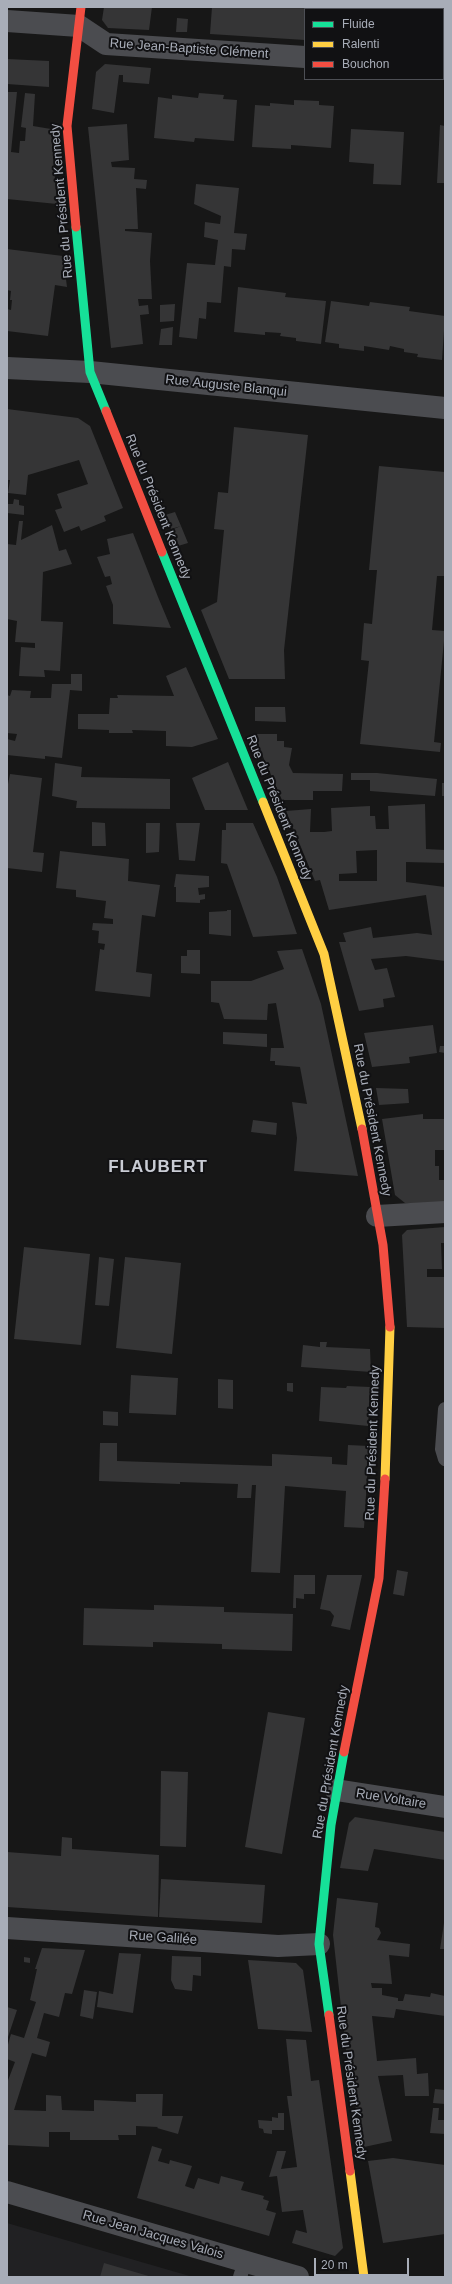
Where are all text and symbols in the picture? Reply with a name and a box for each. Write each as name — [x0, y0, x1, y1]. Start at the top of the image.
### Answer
legend — [304, 8, 444, 80]
text: Fluide — [342, 17, 375, 31]
street label: Rue Jean-Baptiste Clément — [109, 36, 269, 62]
text: Ralenti — [342, 37, 379, 51]
text: Bouchon — [342, 57, 389, 71]
street label: Rue du Président Kennedy — [47, 123, 77, 279]
street label: Rue Auguste Blanqui — [164, 372, 288, 400]
street label: Rue du Président Kennedy — [122, 432, 194, 582]
street label: Rue du Président Kennedy — [243, 733, 315, 883]
street label: Rue du Président Kennedy — [350, 1042, 394, 1198]
district label: FLAUBERT — [108, 1157, 208, 1177]
street label: Rue du Président Kennedy — [362, 1365, 384, 1521]
street label: Rue du Président Kennedy — [310, 1684, 352, 1840]
street label: Rue Voltaire — [355, 1786, 427, 1812]
street label: Rue Galilée — [129, 1928, 197, 1948]
street label: Rue du Président Kennedy — [332, 2005, 370, 2161]
street label: Rue Jean Jacques Valois — [81, 2207, 225, 2263]
scale bar — [316, 2250, 411, 2276]
text: 20 m — [321, 2258, 348, 2272]

